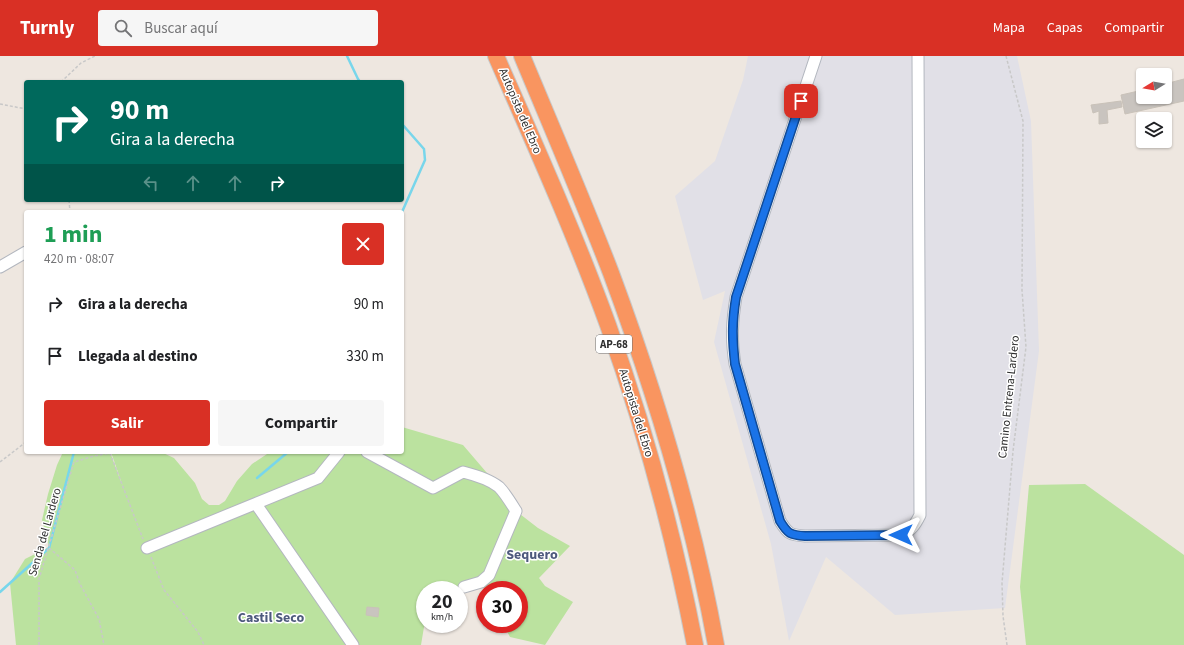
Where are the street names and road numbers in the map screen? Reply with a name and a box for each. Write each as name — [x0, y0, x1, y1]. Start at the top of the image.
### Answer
street label: Autopista del Ebro — [494, 66, 546, 156]
road number: AP-68 — [596, 335, 632, 353]
street label: Camino Entrena-Lardero — [994, 335, 1024, 459]
street label: Autopista del Ebro — [614, 367, 658, 459]
street label: Senda del Lardero — [24, 486, 66, 578]

